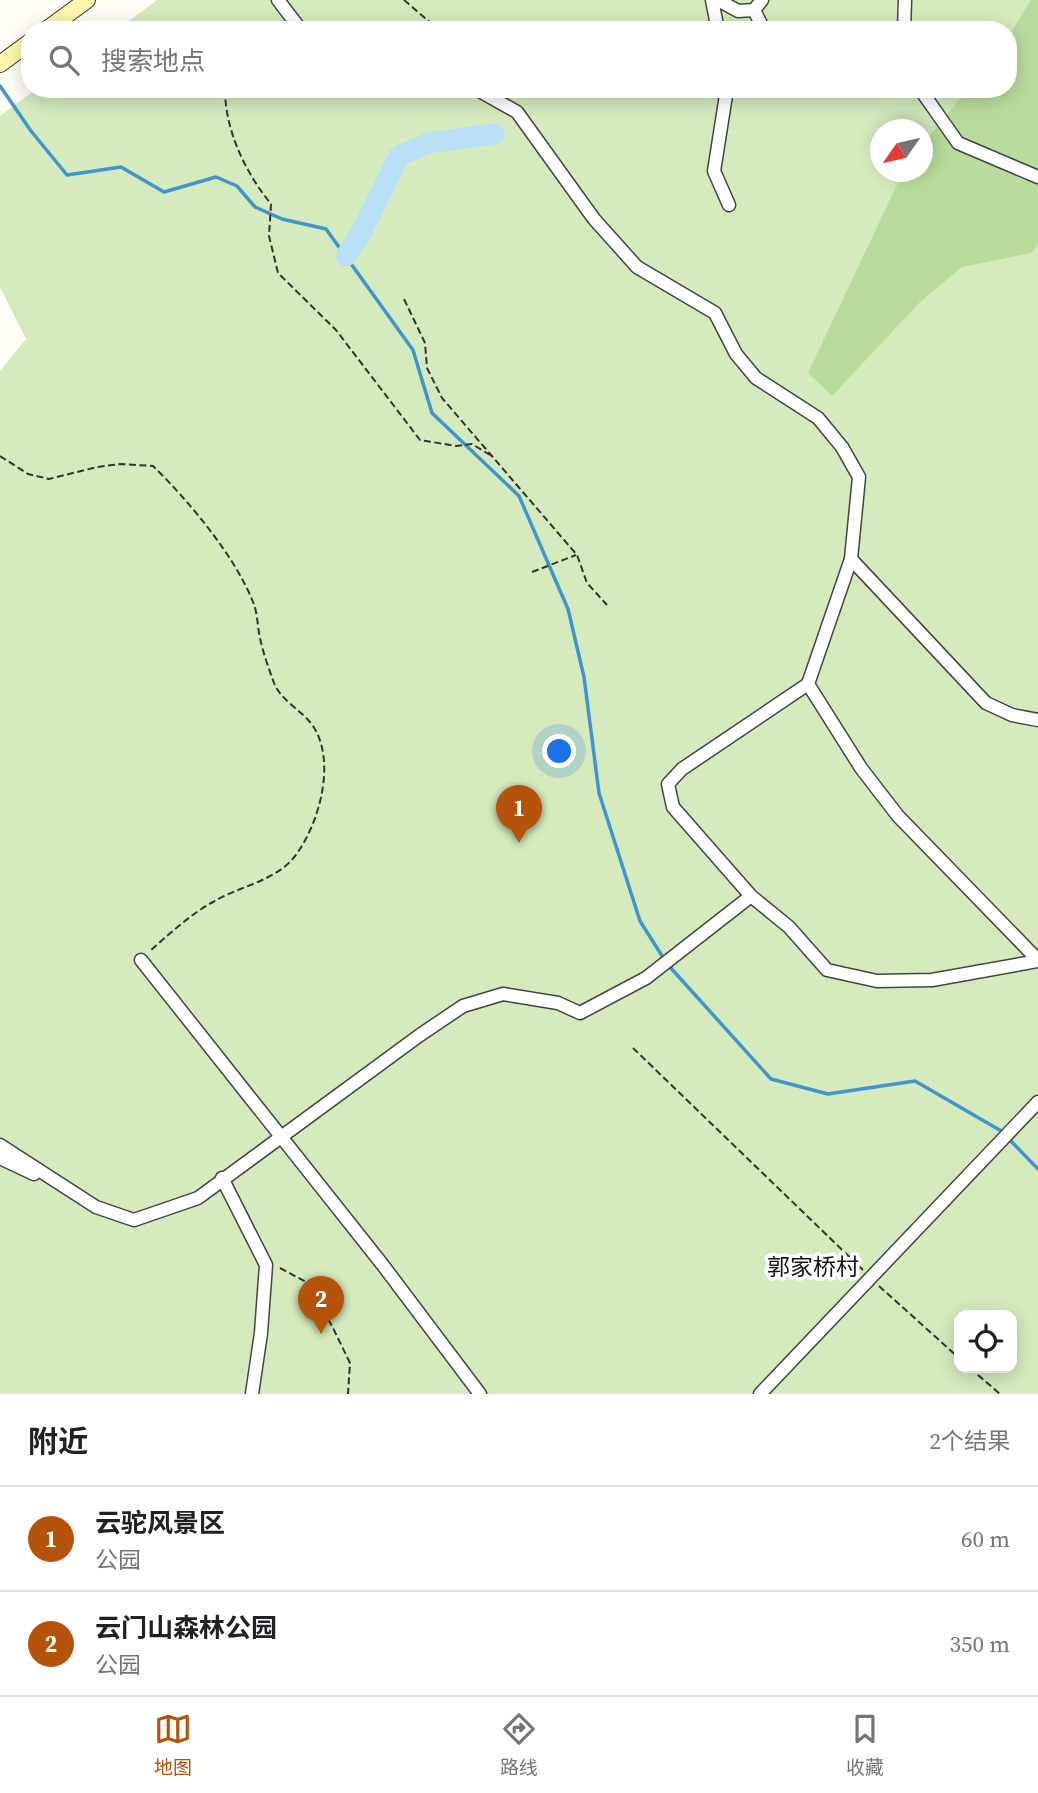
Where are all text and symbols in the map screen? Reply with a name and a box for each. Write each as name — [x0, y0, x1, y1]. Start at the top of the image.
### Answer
search box — [21, 21, 1017, 98]
icon: search — [45, 41, 83, 79]
text: 搜索地点 — [101, 43, 205, 79]
north arrow — [870, 119, 933, 182]
your location — [542, 734, 576, 768]
pin: 1 — [496, 785, 542, 843]
district label: 郭家桥村 — [767, 1251, 859, 1283]
pin: 2 — [298, 1276, 344, 1334]
map controls — [954, 1310, 1017, 1373]
button: locate — [954, 1310, 1017, 1373]
text: 附近 — [28, 1421, 88, 1462]
text: 2个结果 — [930, 1425, 1010, 1457]
text: 云驼风景区 — [95, 1505, 225, 1541]
text: 1 — [45, 1523, 57, 1555]
text: 60 m — [961, 1523, 1010, 1555]
text: 公园 — [95, 1544, 141, 1576]
text: 云门山森林公园 — [95, 1610, 277, 1646]
text: 2 — [45, 1628, 57, 1660]
text: 350 m — [949, 1628, 1010, 1660]
text: 公园 — [95, 1649, 141, 1681]
tab: 地图 — [154, 1710, 192, 1780]
tab: 路线 — [500, 1710, 538, 1780]
tab: 收藏 — [846, 1710, 884, 1780]

